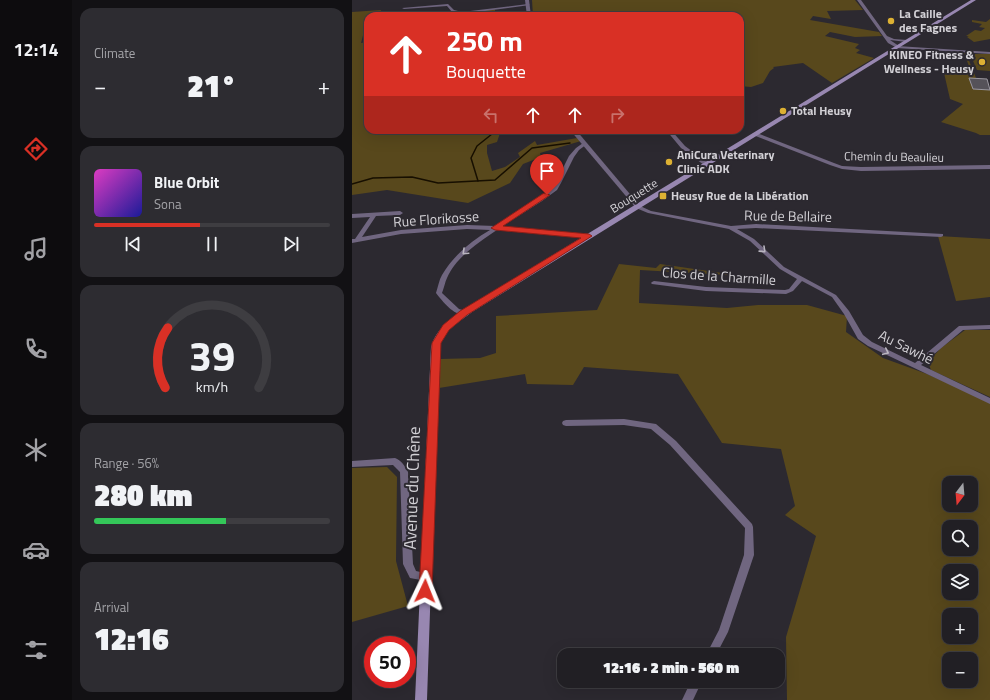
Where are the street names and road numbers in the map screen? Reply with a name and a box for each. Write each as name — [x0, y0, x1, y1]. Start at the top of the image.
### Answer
street label: Chemin du Beaulieu — [844, 146, 944, 167]
street label: Bouquette — [606, 173, 661, 218]
street label: Rue de Bellaire — [744, 204, 832, 227]
street label: Rue Florikosse — [392, 205, 480, 232]
street label: Clos de la Charmille — [661, 261, 777, 290]
street label: Au Sawhé — [875, 324, 937, 369]
street label: Avenue du Chêne — [397, 426, 427, 550]

